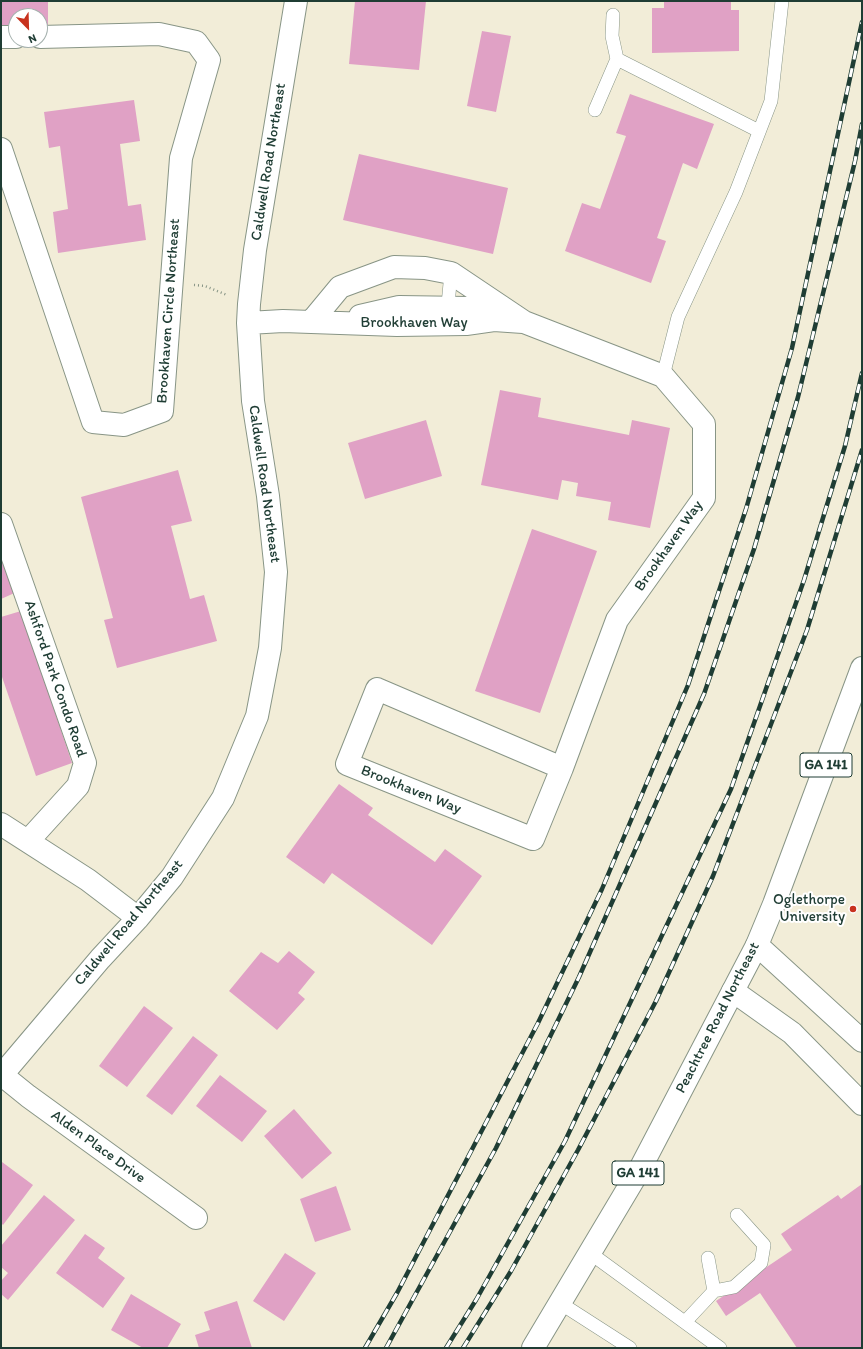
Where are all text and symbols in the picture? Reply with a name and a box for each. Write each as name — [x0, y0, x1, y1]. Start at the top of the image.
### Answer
north arrow — [8, 8, 48, 48]
text: N — [27, 31, 38, 46]
street label: Caldwell Road Northeast — [248, 82, 290, 242]
street label: Brookhaven Circle Northeast — [154, 218, 184, 404]
street label: Brookhaven Way — [361, 314, 467, 332]
street label: Caldwell Road Northeast — [244, 404, 284, 564]
street label: Brookhaven Way — [631, 497, 707, 595]
street label: Ashford Park Condo Road — [20, 598, 90, 760]
road number: GA 141 — [800, 753, 852, 777]
street label: Brookhaven Way — [358, 762, 464, 818]
street label: Caldwell Road Northeast — [71, 856, 187, 990]
place label: Oglethorpe University — [773, 891, 845, 926]
marker: Oglethorpe University — [848, 904, 858, 914]
street label: Peachtree Road Northeast — [672, 940, 764, 1096]
street label: Alden Place Drive — [47, 1107, 149, 1187]
road number: GA 141 — [612, 1161, 664, 1185]

